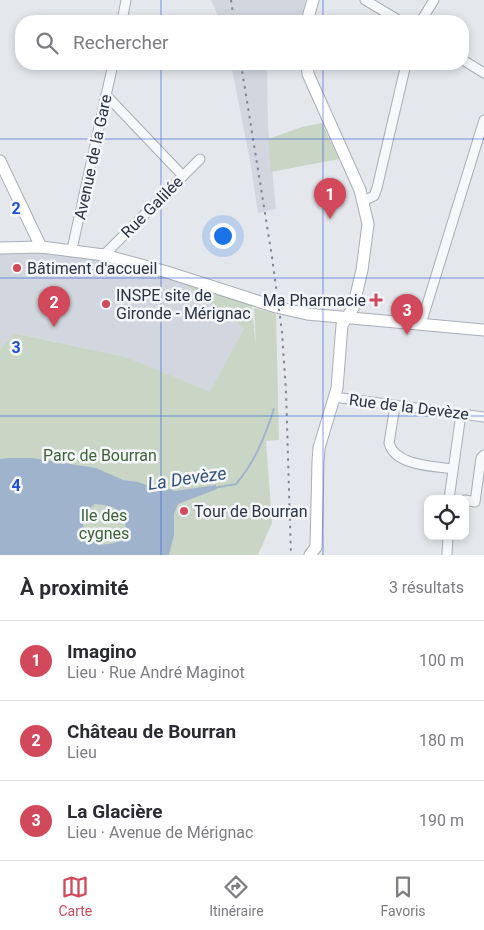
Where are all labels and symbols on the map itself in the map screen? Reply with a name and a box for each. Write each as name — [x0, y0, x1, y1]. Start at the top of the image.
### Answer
street label: Avenue de la Gare — [70, 93, 116, 221]
street label: Rue Galilée — [117, 172, 187, 242]
pin: 1 — [314, 178, 346, 219]
text: 2 — [11, 199, 21, 218]
your location — [210, 223, 236, 249]
place label: Bâtiment d'accueil — [27, 259, 157, 278]
marker: Bâtiment d'accueil — [11, 262, 23, 274]
pin: 2 — [38, 286, 70, 327]
place label: INSPE site de Gironde - Mérignac — [116, 286, 251, 323]
place label: Ma Pharmacie — [263, 291, 366, 310]
marker: Ma Pharmacie — [370, 294, 382, 306]
pin: 3 — [391, 294, 423, 335]
marker: INSPE site de Gironde - Mérignac — [100, 298, 112, 310]
text: 3 — [11, 338, 21, 357]
street label: Rue de la Devèze — [348, 390, 470, 424]
park label: Parc de Bourran — [43, 446, 157, 465]
water label: La Devèze — [146, 462, 228, 494]
text: 4 — [11, 476, 21, 495]
place label: Tour de Bourran — [194, 502, 308, 521]
marker: Tour de Bourran — [178, 505, 190, 517]
park label: Ile des cygnes — [79, 506, 129, 543]

